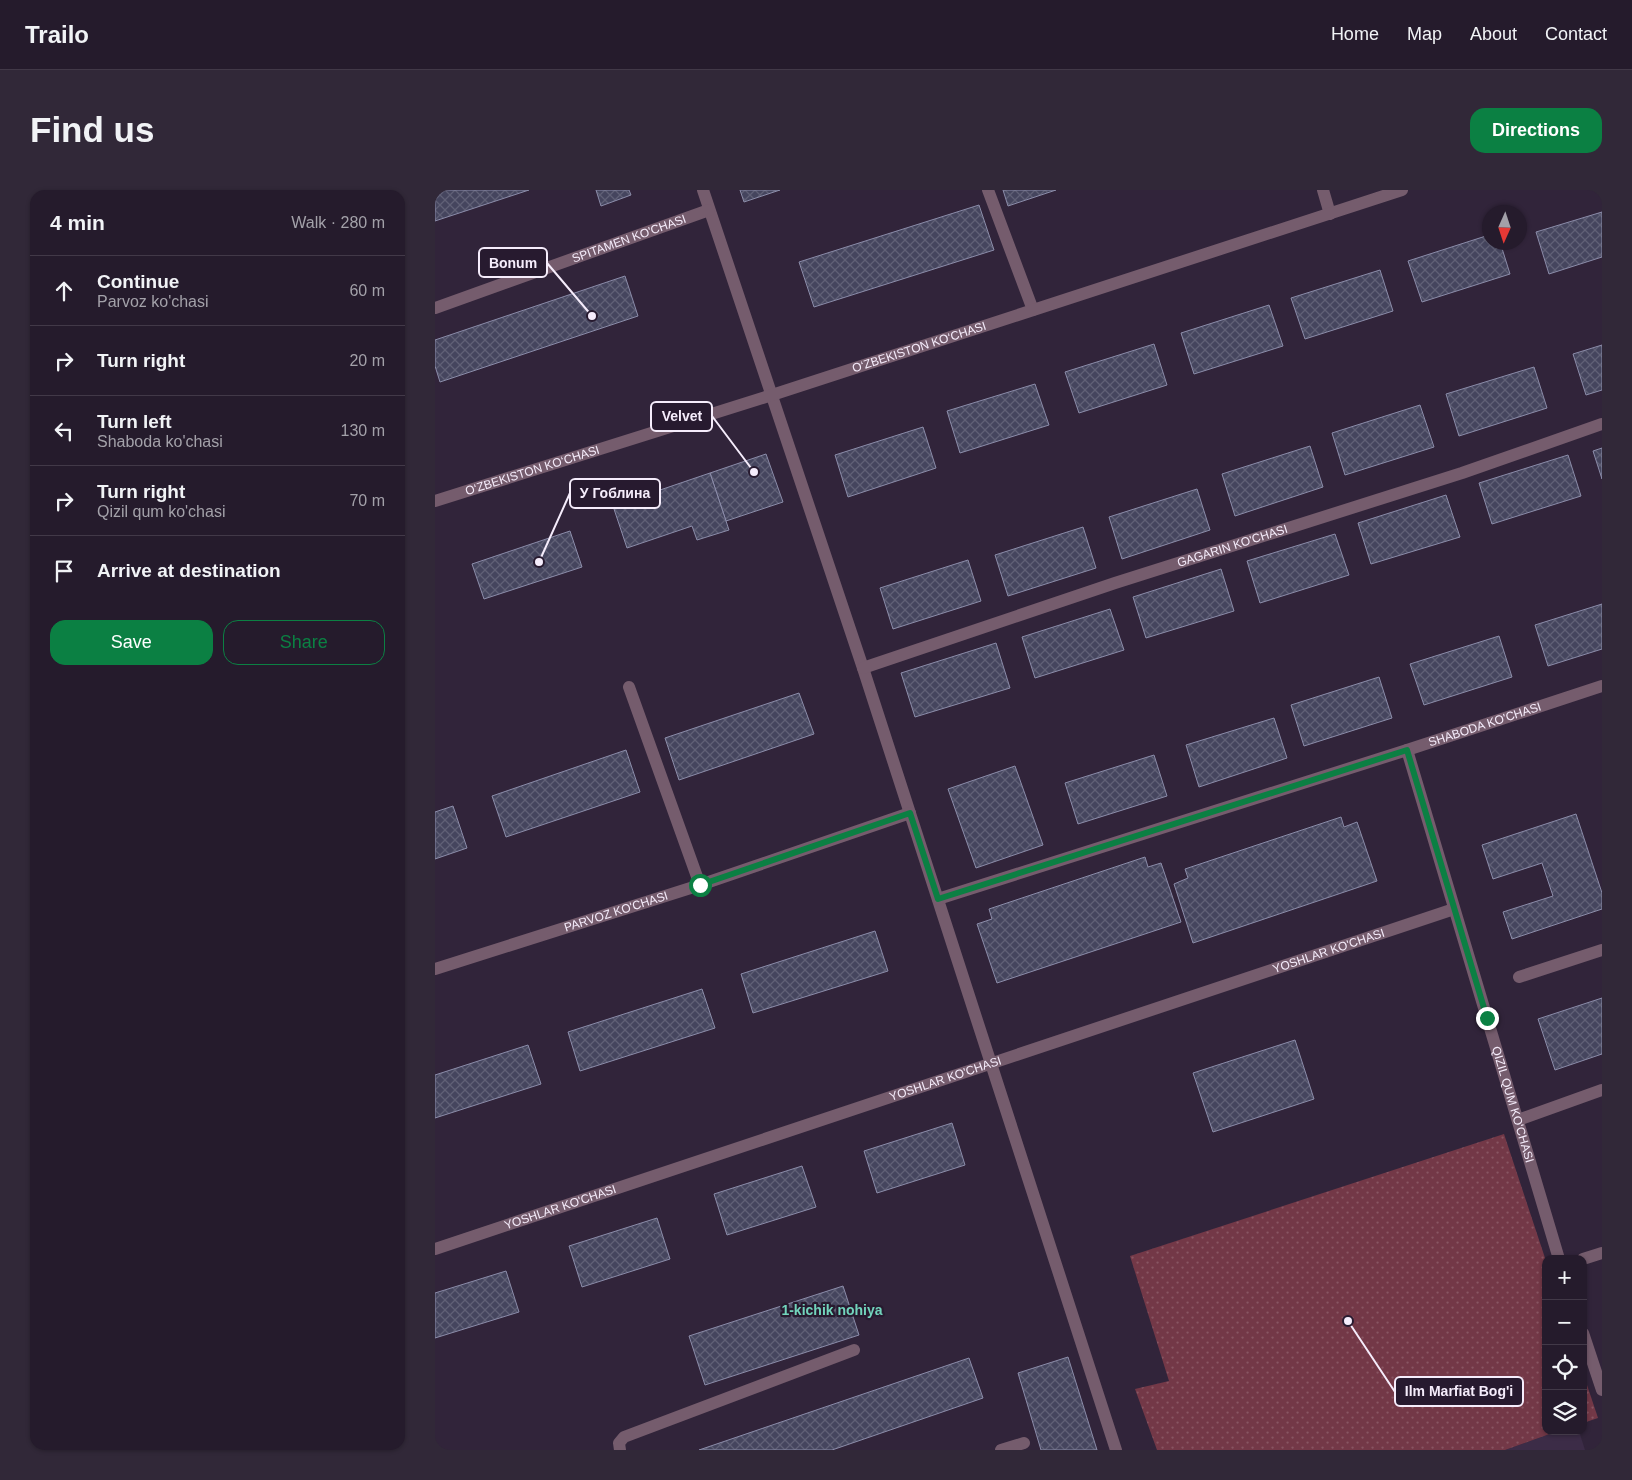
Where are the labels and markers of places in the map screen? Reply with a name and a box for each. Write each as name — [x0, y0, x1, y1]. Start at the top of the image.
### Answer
callout: Bonum — [479, 248, 547, 277]
callout: Velvet — [651, 402, 712, 431]
callout: У Гоблина — [570, 479, 660, 508]
callout: Ilm Marfiat Bog'i — [1395, 1377, 1523, 1406]

